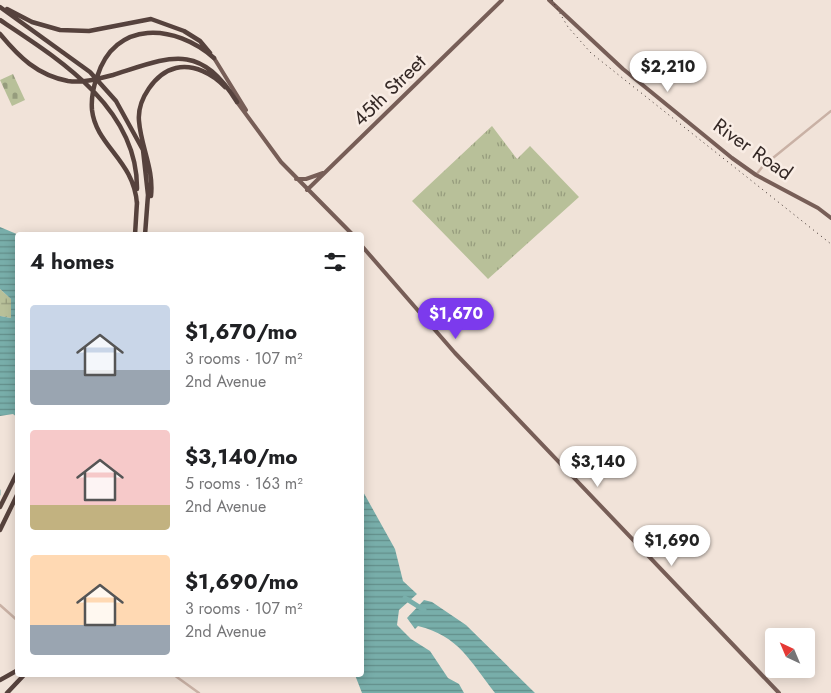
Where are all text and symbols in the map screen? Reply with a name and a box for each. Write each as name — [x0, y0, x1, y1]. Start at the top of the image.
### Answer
street label: 45th Street — [346, 48, 433, 133]
pin: $2,210 — [627, 51, 709, 93]
text: $2,210 — [641, 55, 695, 78]
street label: River Road — [707, 111, 798, 187]
text: 4 homes — [30, 247, 114, 277]
icon: filters — [321, 248, 349, 276]
pin: $1,670 — [415, 298, 497, 340]
text: $1,670 — [429, 302, 483, 325]
text: $1,670/mo — [185, 317, 297, 347]
icon: home — [70, 325, 130, 385]
text: 3 rooms · 107 m² — [185, 347, 303, 370]
text: 2nd Avenue — [185, 370, 266, 393]
text: $3,140/mo — [185, 442, 298, 472]
pin: $3,140 — [557, 446, 639, 488]
icon: home — [70, 450, 130, 510]
text: $3,140 — [571, 450, 625, 473]
text: 5 rooms · 163 m² — [185, 472, 303, 495]
text: 2nd Avenue — [185, 495, 266, 518]
pin: $1,690 — [631, 524, 713, 567]
text: $1,690 — [644, 529, 700, 552]
text: $1,690/mo — [185, 567, 298, 597]
icon: home — [70, 575, 130, 635]
text: 3 rooms · 107 m² — [185, 597, 303, 620]
text: 2nd Avenue — [185, 620, 266, 643]
north arrow — [765, 628, 815, 678]
map controls — [765, 628, 815, 678]

